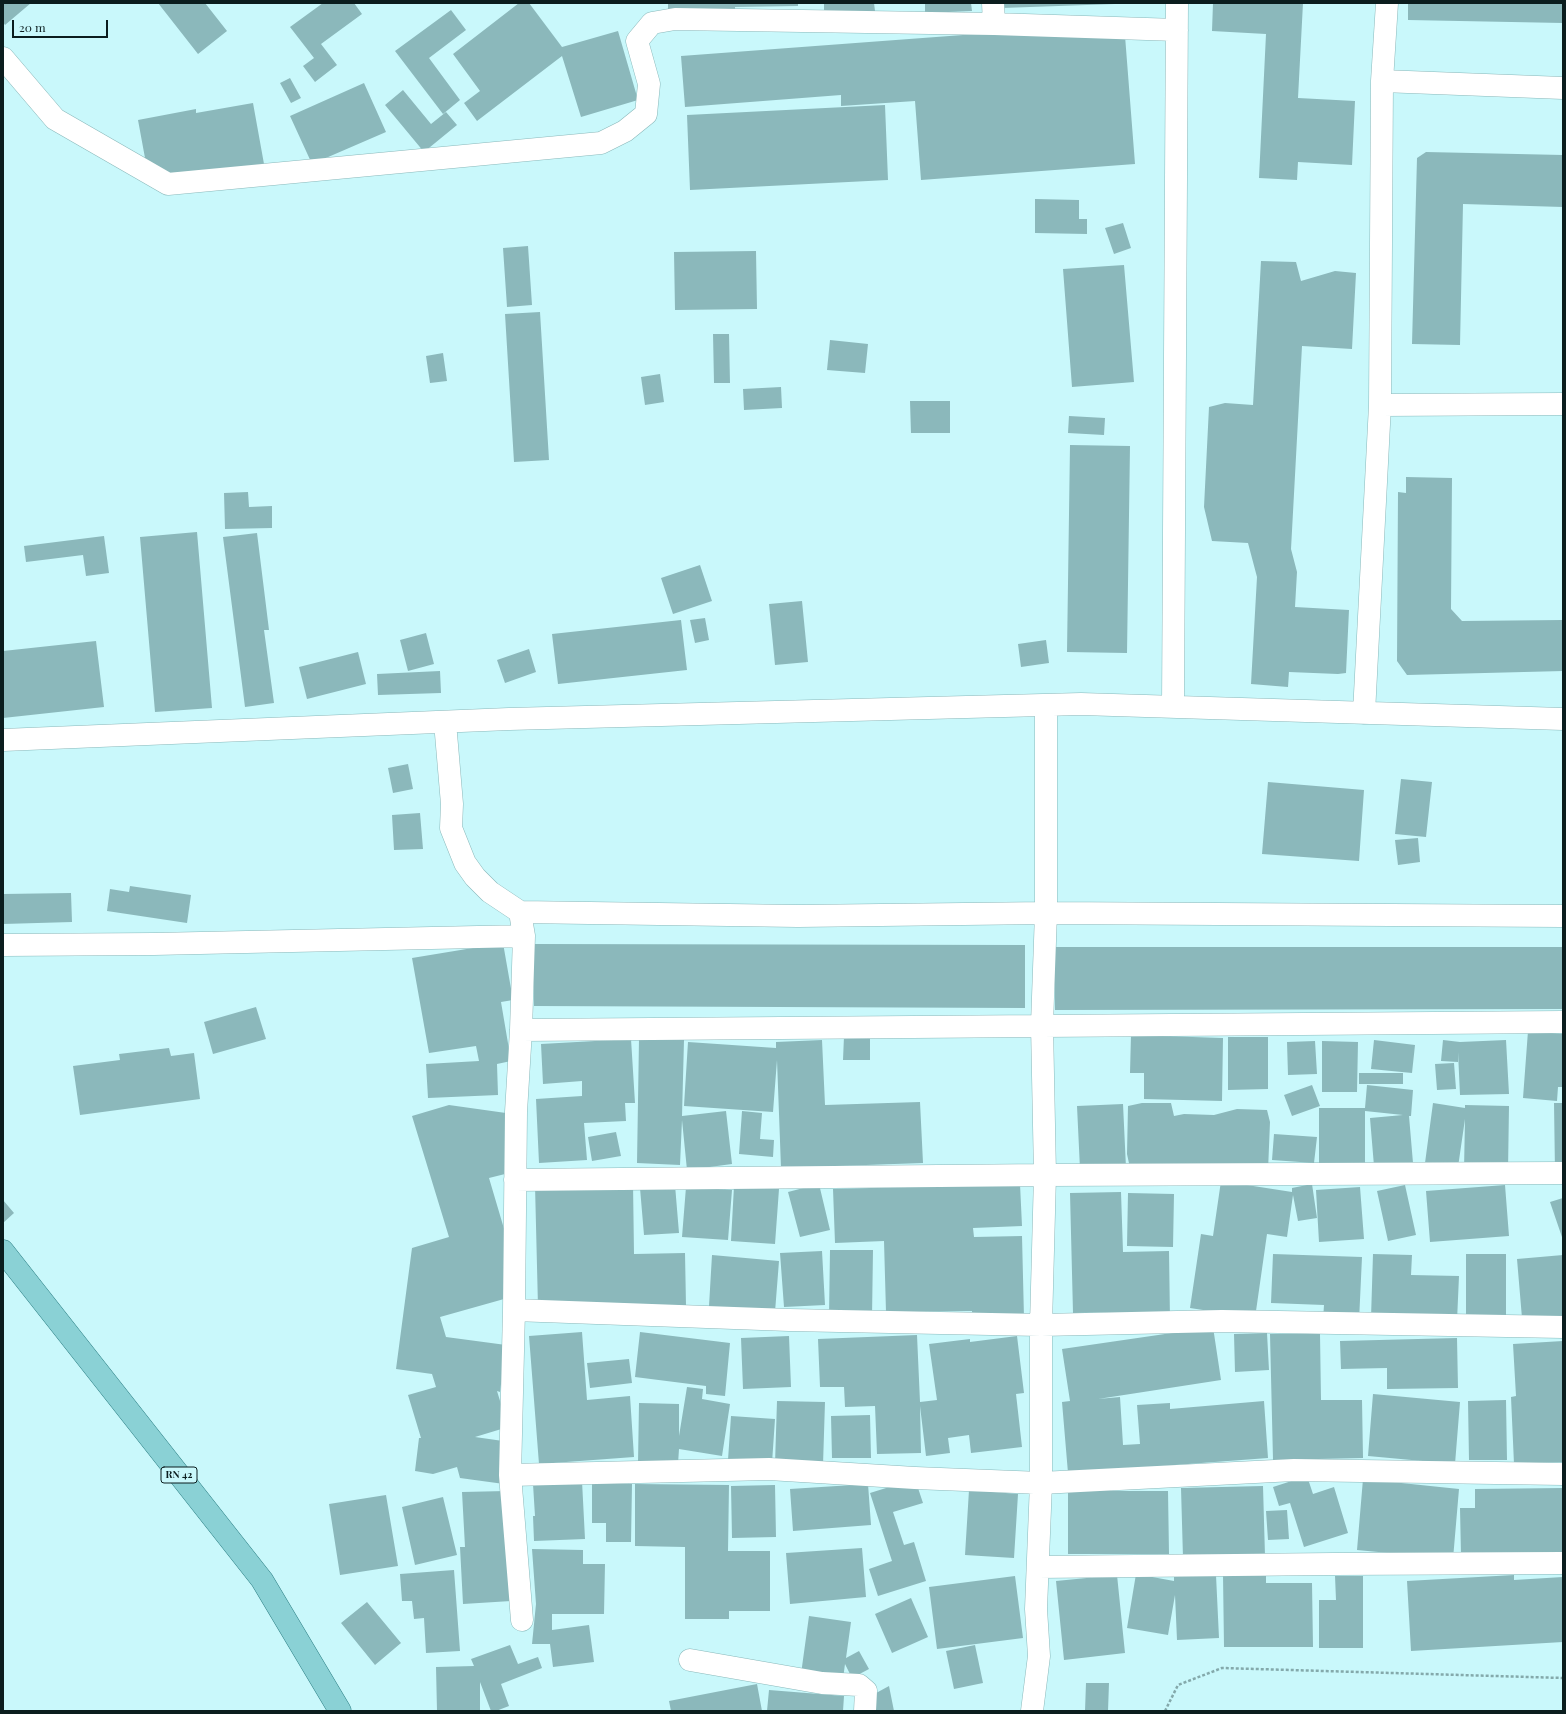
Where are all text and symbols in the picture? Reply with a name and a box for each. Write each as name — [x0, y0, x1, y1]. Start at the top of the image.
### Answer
scale bar — [14, 12, 110, 38]
text: 20 m — [19, 19, 46, 35]
road number: RN 42 — [161, 1467, 197, 1483]

